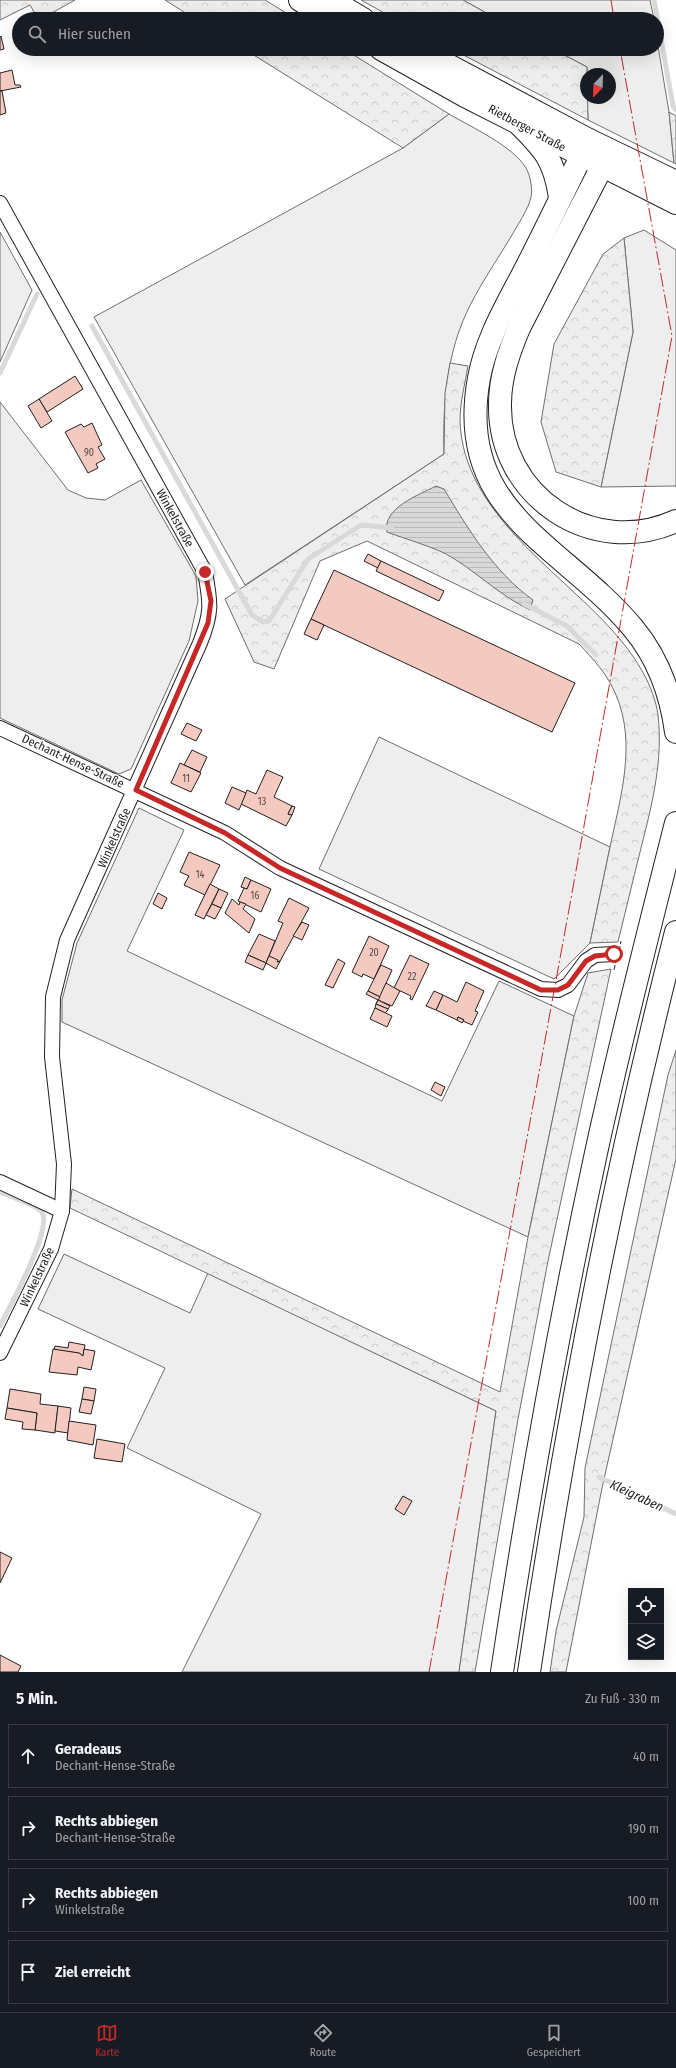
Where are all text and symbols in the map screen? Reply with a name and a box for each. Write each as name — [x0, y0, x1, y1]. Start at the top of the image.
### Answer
search box — [12, 12, 664, 56]
icon: search — [26, 23, 48, 45]
text: Hier suchen — [58, 25, 131, 43]
north arrow — [580, 68, 616, 104]
street label: Rietberger Straße — [486, 102, 568, 154]
house number: 90 — [84, 447, 94, 459]
street label: Winkelstraße — [153, 487, 197, 549]
route end — [196, 563, 214, 581]
street label: Dechant-Hense-Straße — [20, 731, 126, 791]
house number: 11 — [182, 773, 190, 785]
house number: 13 — [258, 796, 267, 808]
street label: Winkelstraße — [95, 806, 133, 870]
house number: 14 — [196, 869, 205, 881]
house number: 16 — [251, 890, 259, 902]
route start — [605, 945, 623, 963]
house number: 20 — [369, 947, 379, 959]
house number: 22 — [408, 971, 417, 983]
street label: Winkelstraße — [17, 1245, 57, 1309]
water label: Kleigraben — [608, 1477, 666, 1514]
map controls — [628, 1588, 664, 1660]
button: locate — [628, 1588, 664, 1624]
button: layers — [628, 1624, 664, 1660]
text: 5 Min. — [16, 1688, 57, 1709]
text: Zu Fuß · 330 m — [585, 1691, 660, 1706]
text: Geradeaus — [55, 1740, 121, 1758]
icon: ahead — [17, 1745, 39, 1767]
text: 40 m — [633, 1749, 659, 1764]
text: Dechant-Hense-Straße — [55, 1758, 175, 1773]
text: Rechts abbiegen — [55, 1812, 158, 1830]
icon: right — [17, 1817, 39, 1839]
text: 190 m — [628, 1821, 659, 1836]
text: Dechant-Hense-Straße — [55, 1830, 175, 1845]
text: Rechts abbiegen — [55, 1884, 158, 1902]
icon: right — [17, 1889, 39, 1911]
text: 100 m — [627, 1893, 659, 1908]
text: Winkelstraße — [55, 1902, 124, 1917]
icon: arrive — [17, 1961, 39, 1983]
text: Ziel erreicht — [55, 1963, 130, 1981]
tab: Karte — [95, 2022, 119, 2059]
tab: Route — [310, 2022, 336, 2059]
tab: Gespeichert — [527, 2022, 581, 2059]

